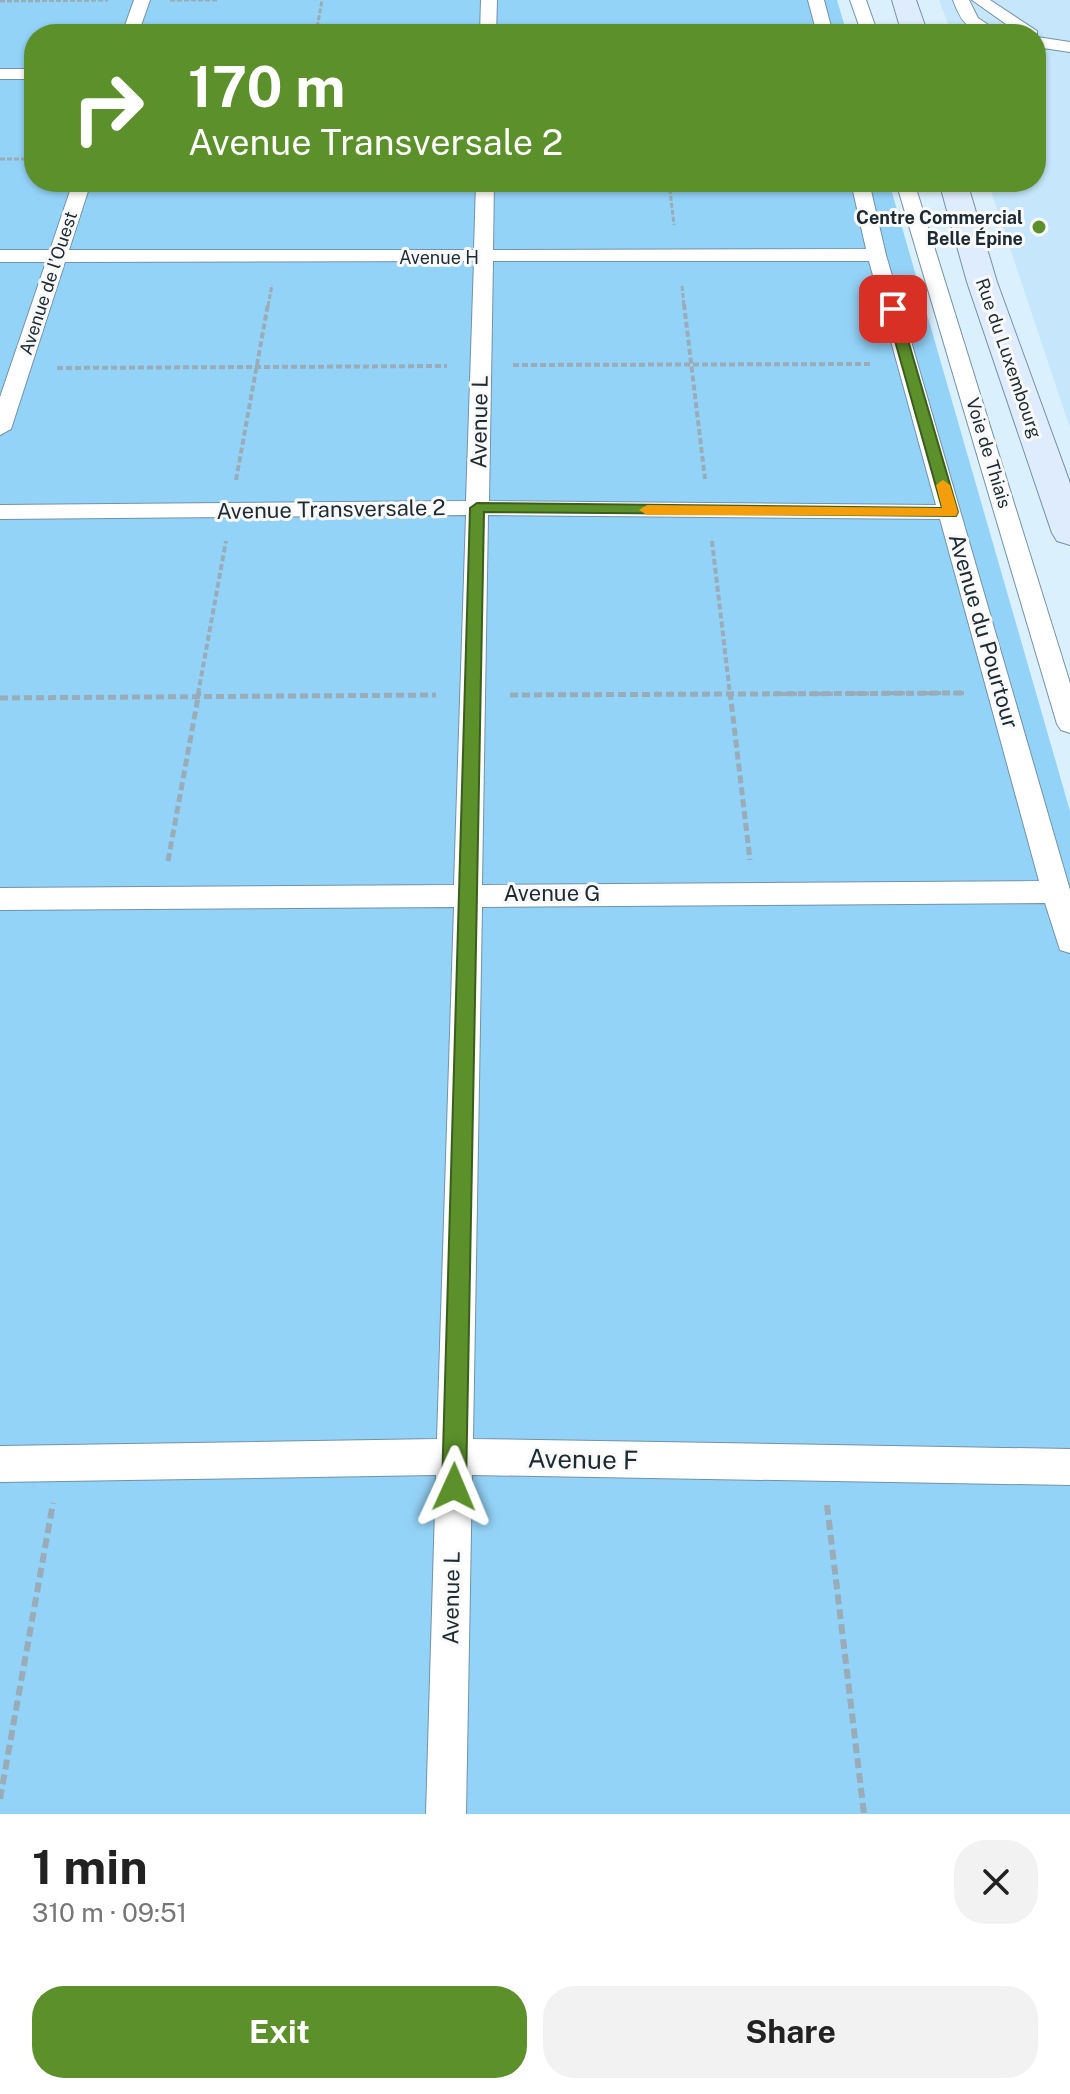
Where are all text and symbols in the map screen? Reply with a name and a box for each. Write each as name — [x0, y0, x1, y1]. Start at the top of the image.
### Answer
text: 170 m — [188, 54, 345, 120]
icon: right — [56, 56, 160, 160]
text: Avenue Transversale 2 — [188, 121, 563, 163]
place label: Centre Commercial Belle Épine — [856, 207, 1023, 249]
street label: Avenue de l'Ouest — [15, 208, 81, 358]
marker: Centre Commercial Belle Épine — [1030, 218, 1048, 236]
street label: Avenue H — [399, 247, 479, 268]
pin — [859, 275, 927, 343]
street label: Rue du Luxembourg — [972, 275, 1046, 441]
icon: arrive — [871, 287, 915, 331]
street label: Avenue L — [465, 375, 493, 469]
street label: Voie de Thiais — [962, 395, 1016, 511]
street label: Avenue Transversale 2 — [216, 494, 446, 524]
street label: Avenue du Pourtour — [944, 531, 1024, 731]
street label: Avenue G — [504, 880, 600, 906]
street label: Avenue F — [527, 1443, 639, 1475]
position arrow — [412, 1445, 496, 1529]
street label: Avenue L — [437, 1551, 465, 1645]
text: 1 min — [32, 1838, 148, 1895]
button: close — [954, 1840, 1038, 1924]
text: 310 m · 09:51 — [32, 1897, 187, 1928]
button: Exit — [32, 1986, 527, 2078]
button: Share — [543, 1986, 1038, 2078]

